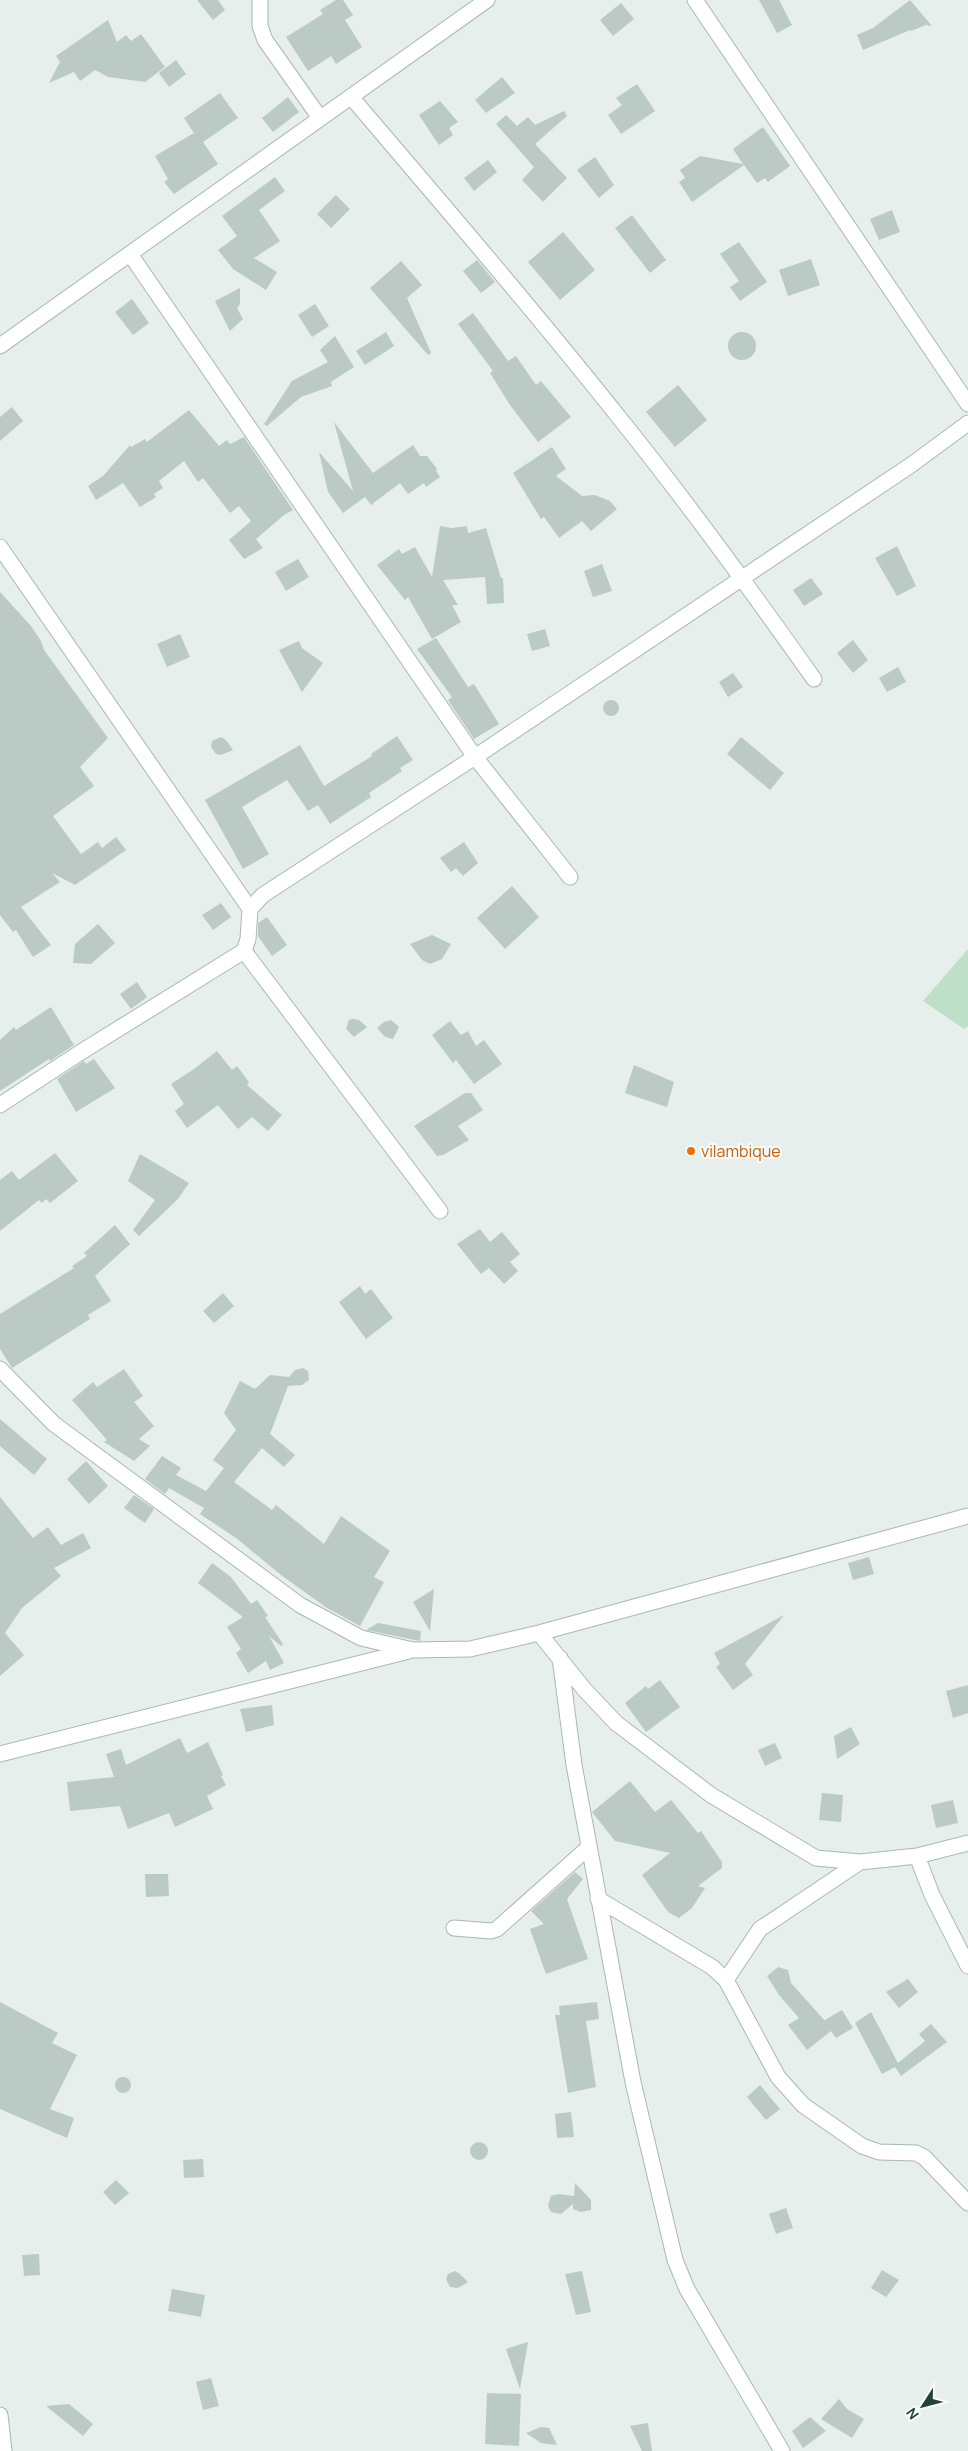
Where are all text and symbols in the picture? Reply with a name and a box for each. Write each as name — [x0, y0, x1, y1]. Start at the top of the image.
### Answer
place label: vilambique — [701, 1140, 781, 1162]
marker: vilambique — [685, 1145, 697, 1157]
north arrow — [898, 2381, 948, 2431]
text: N — [901, 2404, 923, 2424]

